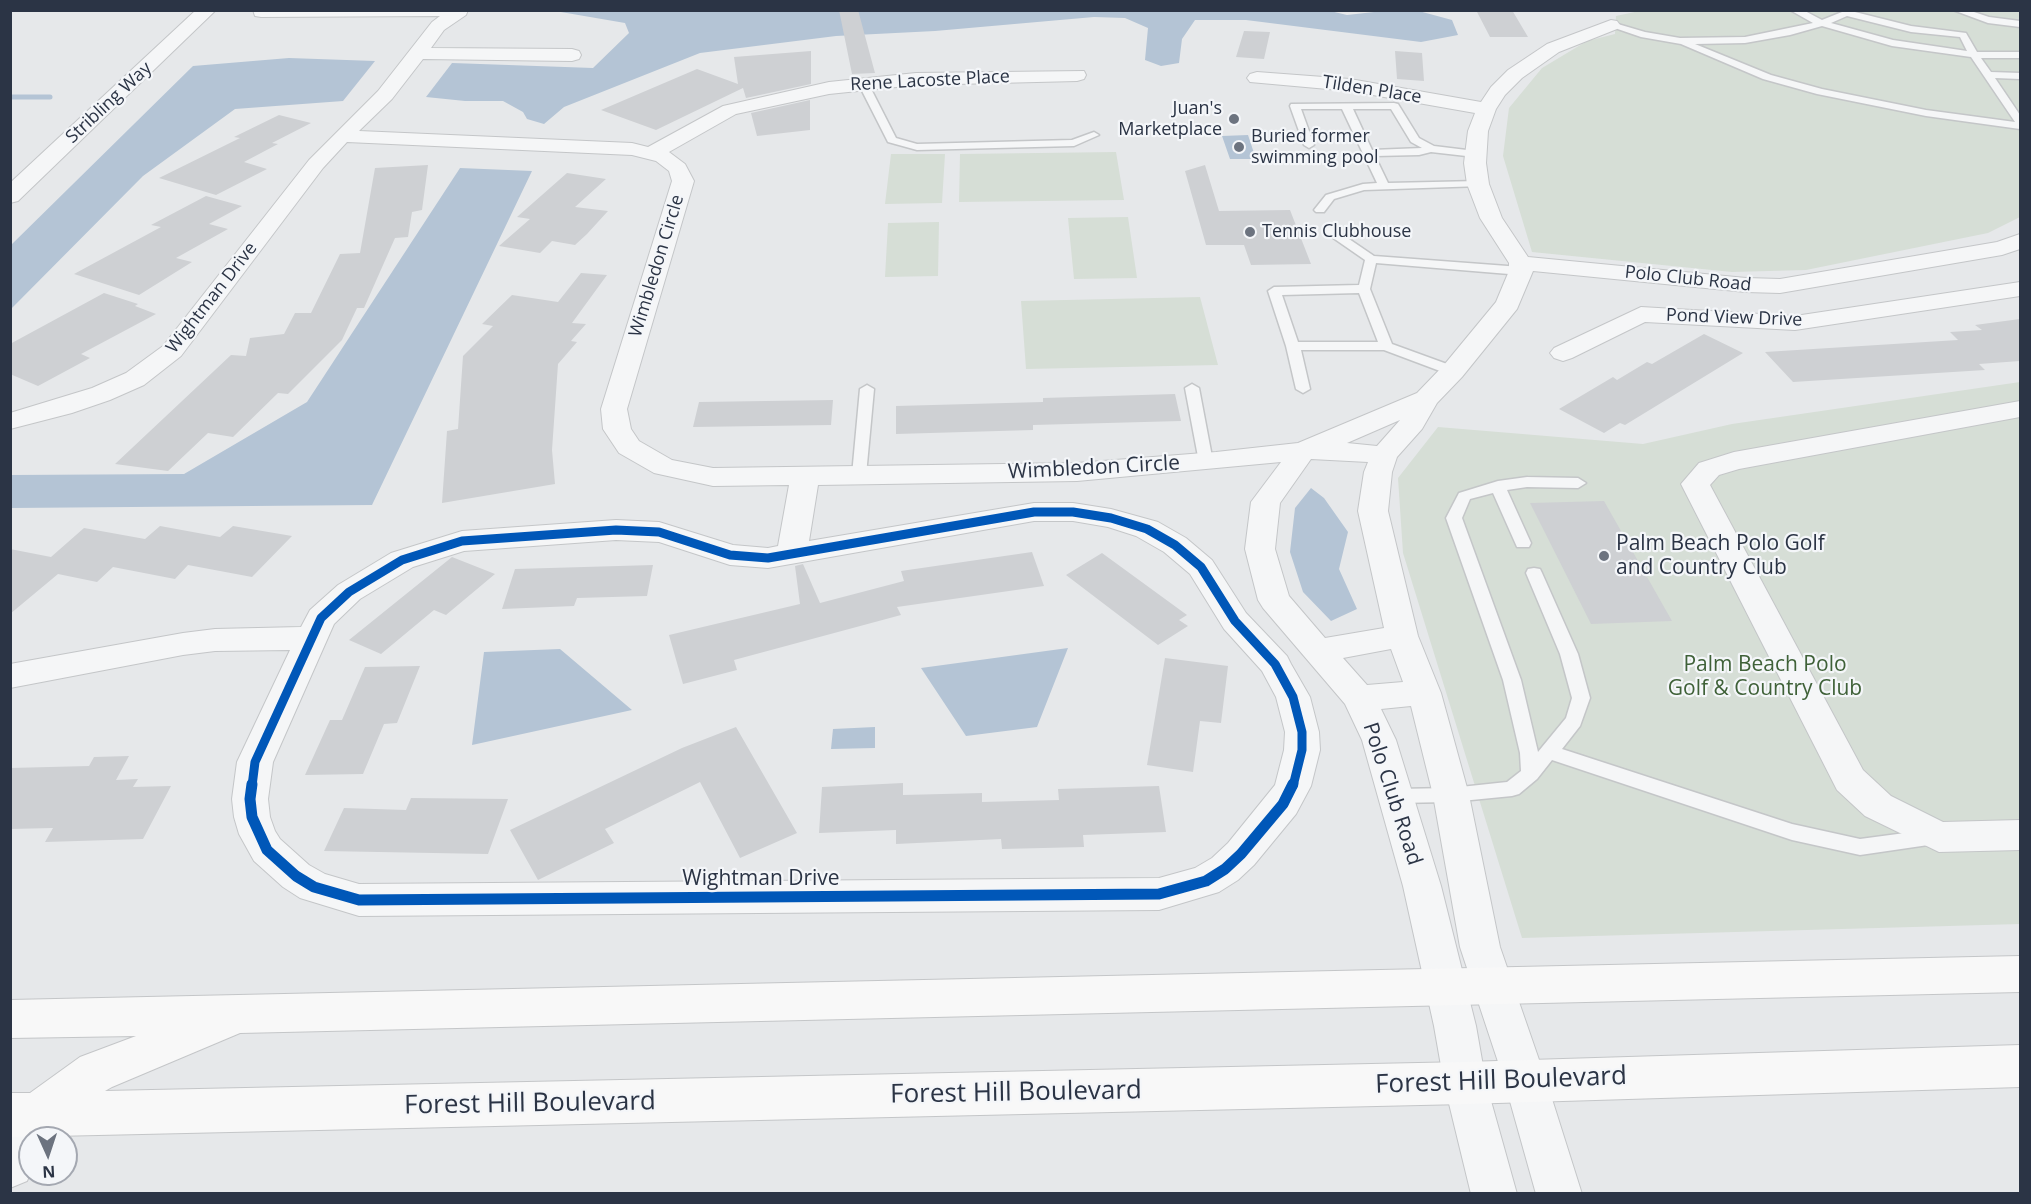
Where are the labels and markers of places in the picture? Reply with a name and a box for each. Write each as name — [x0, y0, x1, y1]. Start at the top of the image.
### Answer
place label: Juan's Marketplace — [1118, 98, 1222, 140]
marker: Juan's Marketplace — [1227, 112, 1241, 126]
place label: Buried former swimming pool — [1251, 126, 1379, 168]
marker: Buried former swimming pool — [1232, 140, 1246, 154]
place label: Tennis Clubhouse — [1262, 221, 1411, 243]
marker: Tennis Clubhouse — [1243, 225, 1257, 239]
place label: Palm Beach Polo Golf and Country Club — [1616, 531, 1825, 581]
marker: Palm Beach Polo Golf and Country Club — [1597, 549, 1611, 563]

